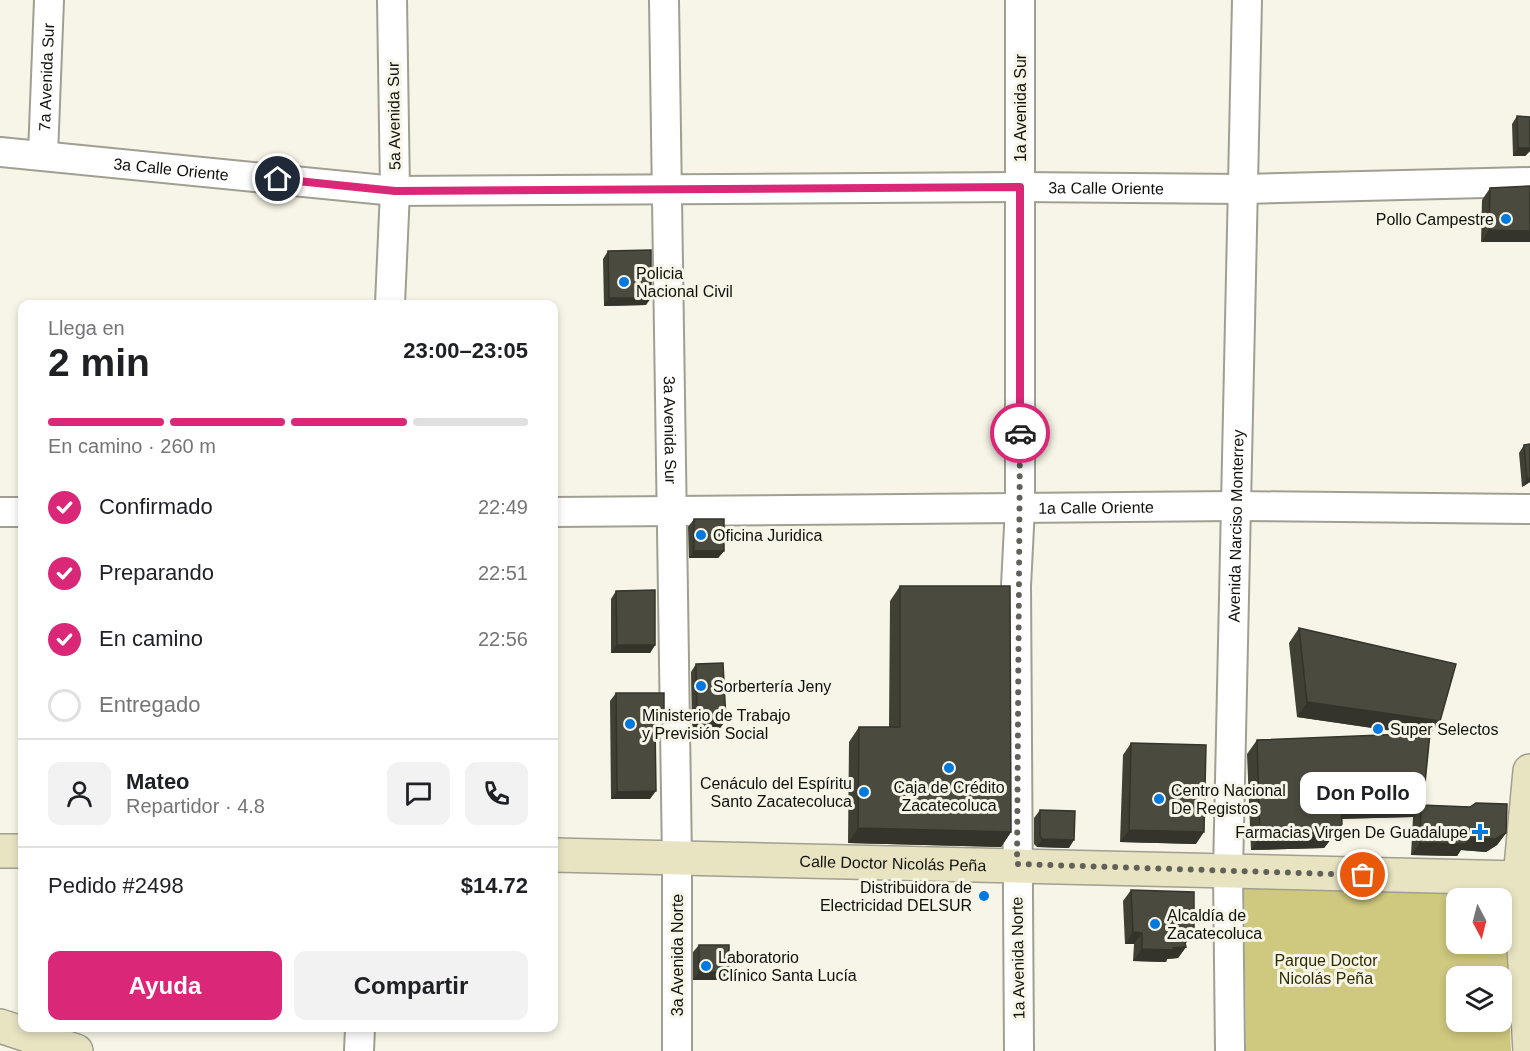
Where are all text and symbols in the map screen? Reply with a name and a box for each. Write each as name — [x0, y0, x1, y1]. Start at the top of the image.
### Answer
street label: 7a Avenida Sur — [35, 22, 57, 132]
street label: 1a Avenida Sur — [1012, 53, 1029, 162]
street label: 5a Avenida Sur — [385, 61, 403, 170]
pin — [252, 153, 303, 204]
street label: 3a Calle Oriente — [113, 155, 230, 183]
icon: home — [261, 162, 294, 195]
street label: 3a Calle Oriente — [1048, 179, 1164, 197]
place label: Pollo Campestre — [1376, 211, 1494, 228]
marker: Pollo Campestre — [1499, 212, 1513, 226]
place label: Policia Nacional Civil — [636, 265, 733, 300]
marker: Policia Nacional Civil — [617, 275, 631, 289]
text: Llega en — [48, 317, 125, 339]
text: 23:00–23:05 — [403, 338, 528, 363]
text: 2 min — [48, 341, 150, 384]
street label: 3a Avenida Sur — [661, 376, 680, 485]
courier — [990, 403, 1050, 463]
icon: car — [1004, 417, 1037, 450]
street label: Avenida Narciso Monterrey — [1225, 430, 1246, 623]
text: En camino · 260 m — [48, 435, 216, 457]
icon: check — [48, 491, 81, 524]
text: Confirmado — [99, 494, 213, 519]
text: 22:49 — [478, 496, 528, 518]
street label: 1a Calle Oriente — [1038, 498, 1154, 516]
place label: Oficina Juridica — [713, 527, 822, 544]
marker: Oficina Juridica — [694, 528, 708, 542]
icon: check — [48, 557, 81, 590]
text: Preparando — [99, 560, 214, 585]
text: 22:51 — [478, 562, 528, 584]
icon: check — [48, 623, 81, 656]
text: En camino — [99, 626, 203, 651]
text: 22:56 — [478, 628, 528, 650]
place label: Sorbertería Jeny — [713, 678, 831, 695]
marker: Sorbertería Jeny — [694, 679, 708, 693]
text: Entregado — [99, 692, 201, 717]
place label: Ministerio de Trabajo y Previsión Social — [642, 707, 791, 742]
marker: Ministerio de Trabajo y Previsión Social — [623, 717, 637, 731]
place label: Super Selectos — [1390, 721, 1499, 738]
marker: Super Selectos — [1371, 722, 1385, 736]
marker: Caja de Crédito Zacatecoluca — [942, 761, 956, 775]
button: person — [48, 762, 111, 825]
button: chat — [387, 762, 450, 825]
button: phone — [465, 762, 528, 825]
text: Mateo — [126, 769, 190, 794]
callout: Don Pollo — [1300, 773, 1426, 815]
place label: Cenáculo del Espíritu Santo Zacatecoluca — [700, 775, 852, 810]
place label: Caja de Crédito Zacatecoluca — [893, 779, 1005, 814]
place label: Centro Nacional De Registos — [1171, 782, 1286, 817]
text: Don Pollo — [1316, 782, 1410, 804]
marker: Cenáculo del Espíritu Santo Zacatecoluca — [857, 785, 871, 799]
marker: Centro Nacional De Registos — [1152, 792, 1166, 806]
text: Repartidor · 4.8 — [126, 795, 265, 817]
place label: Farmacias Virgen De Guadalupe — [1235, 824, 1468, 841]
marker: Farmacias Virgen De Guadalupe — [1473, 825, 1487, 839]
pin — [1337, 849, 1388, 900]
street label: Calle Doctor Nicolás Peña — [799, 852, 987, 874]
icon: bag — [1346, 858, 1379, 891]
text: Pedido #2498 — [48, 873, 184, 898]
text: $14.72 — [461, 873, 528, 898]
place label: Distribuidora de Electricidad DELSUR — [820, 879, 972, 914]
north arrow — [1446, 888, 1512, 954]
map controls — [1446, 888, 1512, 1032]
marker: Distribuidora de Electricidad DELSUR — [977, 889, 991, 903]
street label: 3a Avenida Norte — [669, 894, 686, 1016]
street label: 1a Avenida Norte — [1008, 897, 1028, 1019]
place label: Alcaldía de Zacatecoluca — [1167, 907, 1262, 942]
marker: Alcaldía de Zacatecoluca — [1148, 917, 1162, 931]
place label: Laboratorio Clínico Santa Lucía — [718, 949, 857, 984]
button: Ayuda — [48, 951, 282, 1020]
button: Compartir — [294, 951, 528, 1020]
park label: Parque Doctor Nicolás Peña — [1274, 952, 1378, 987]
marker: Laboratorio Clínico Santa Lucía — [699, 959, 713, 973]
button: layers — [1446, 966, 1512, 1032]

